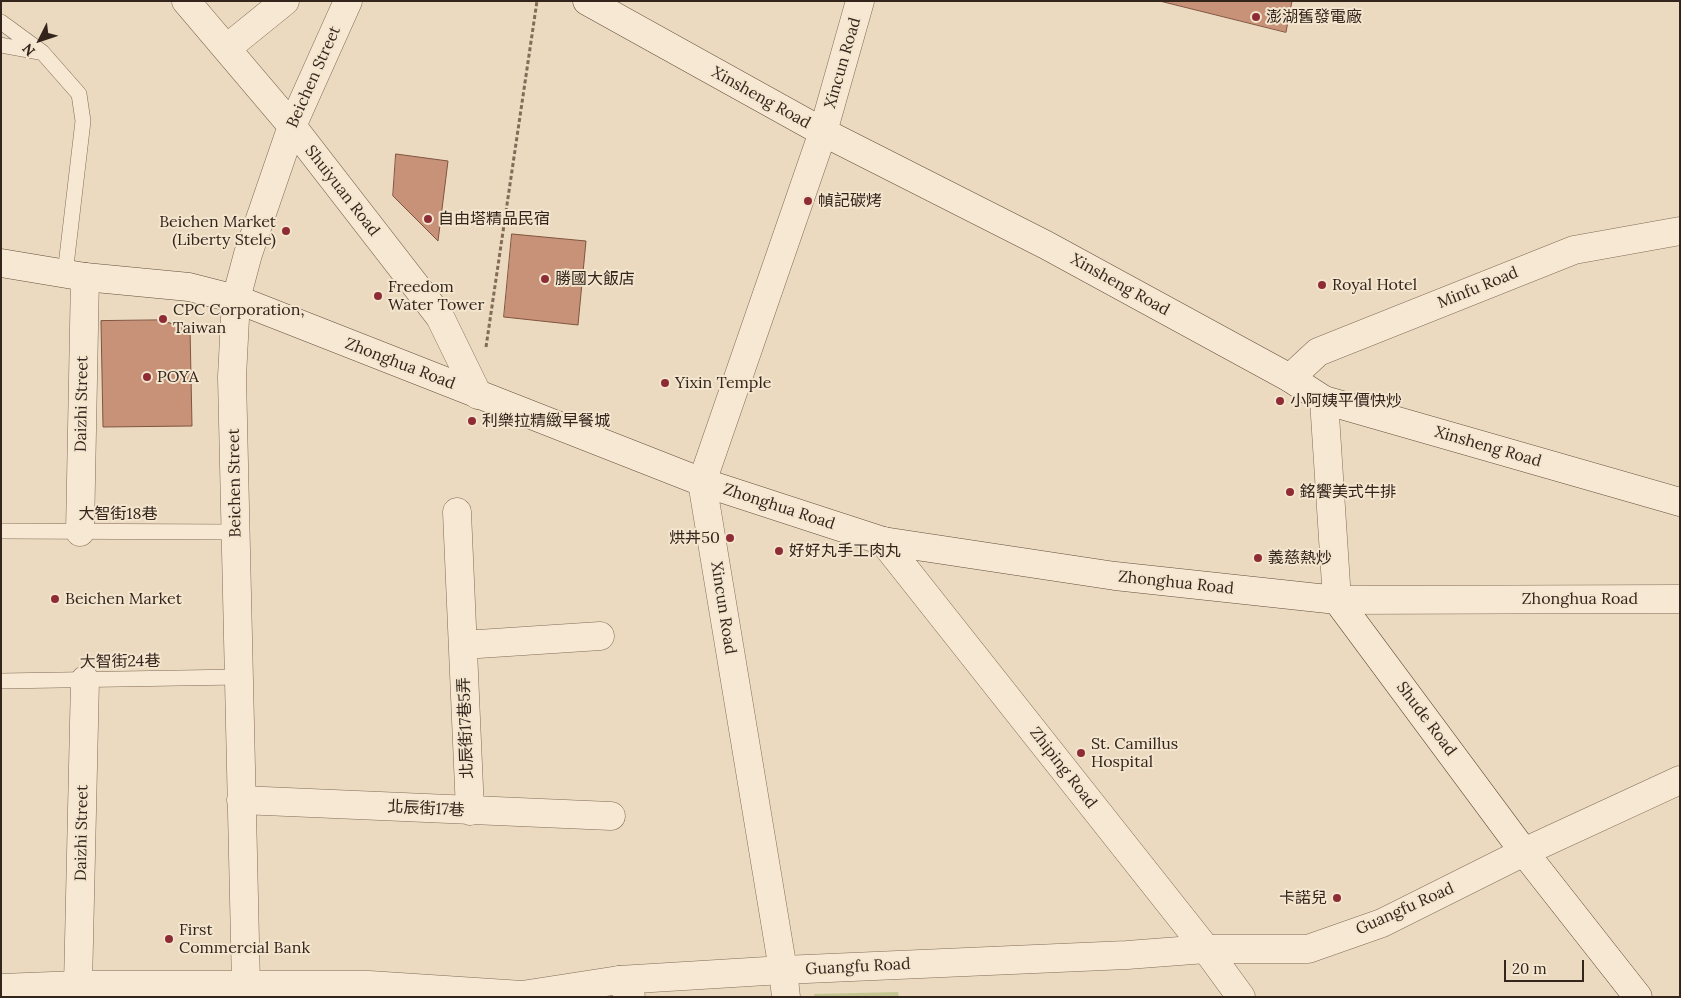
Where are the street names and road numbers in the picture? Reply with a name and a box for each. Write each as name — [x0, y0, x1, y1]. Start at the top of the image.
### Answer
street label: Xincun Road — [821, 15, 865, 111]
street label: Beichen Street — [283, 23, 345, 131]
street label: Xinsheng Road — [708, 63, 814, 133]
street label: Shuiyuan Road — [301, 142, 383, 240]
street label: Xinsheng Road — [1067, 250, 1173, 320]
street label: Minfu Road — [1435, 263, 1521, 313]
street label: Zhonghua Road — [342, 334, 458, 394]
street label: Daizhi Street — [72, 356, 92, 452]
street label: Xinsheng Road — [1432, 423, 1544, 471]
street label: Beichen Street — [224, 428, 246, 538]
street label: Zhonghua Road — [721, 480, 837, 534]
street label: 大智街18巷 — [79, 504, 157, 524]
street label: Xincun Road — [706, 560, 740, 656]
street label: Zhonghua Road — [1117, 567, 1235, 599]
street label: Zhonghua Road — [1522, 589, 1638, 609]
street label: 大智街24巷 — [79, 652, 161, 672]
street label: 北辰街17巷5弄 — [455, 677, 477, 779]
street label: Shude Road — [1392, 678, 1460, 760]
street label: Zhiping Road — [1025, 724, 1101, 812]
street label: Daizhi Street — [72, 785, 92, 881]
street label: 北辰街17巷 — [387, 797, 465, 821]
street label: Guangfu Road — [1353, 879, 1457, 939]
street label: Guangfu Road — [805, 955, 911, 979]

